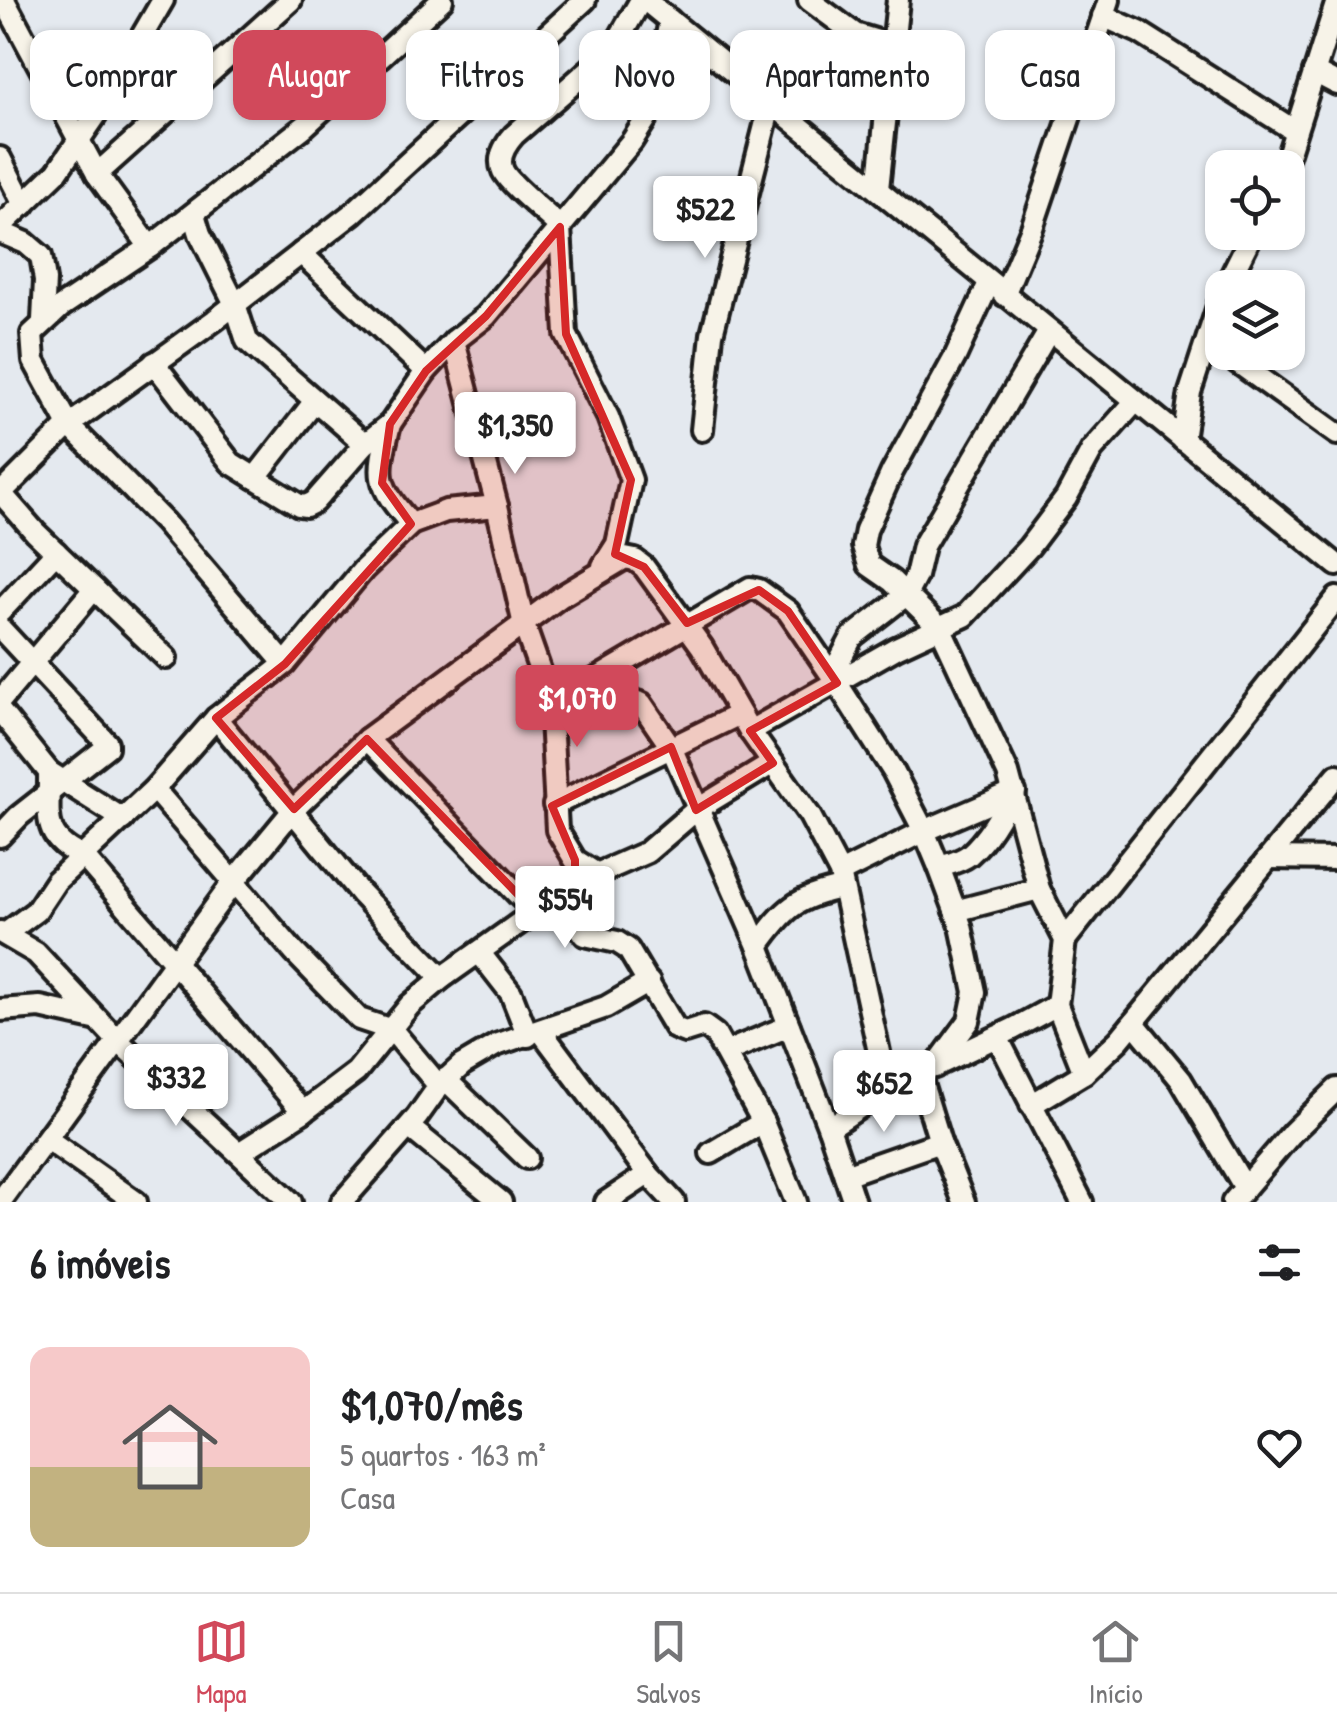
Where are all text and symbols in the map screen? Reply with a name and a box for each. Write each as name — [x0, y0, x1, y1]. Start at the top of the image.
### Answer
chip: Comprar — [30, 30, 213, 120]
chip: Alugar — [233, 30, 386, 120]
chip: Filtros — [406, 30, 559, 120]
chip: Novo — [579, 30, 710, 120]
chip: Apartamento — [730, 30, 965, 120]
chip: Casa — [985, 30, 1115, 120]
map controls — [1205, 150, 1305, 370]
button: locate — [1205, 150, 1305, 250]
pin: $522 — [646, 176, 764, 261]
text: $522 — [675, 187, 735, 230]
button: layers — [1205, 270, 1305, 370]
pin: $1,350 — [434, 392, 596, 477]
text: $1,350 — [477, 403, 553, 446]
pin: $1,070 — [496, 665, 658, 750]
text: $1,070 — [538, 676, 616, 719]
pin: $554 — [506, 866, 624, 951]
text: $554 — [537, 877, 593, 920]
pin: $332 — [117, 1044, 235, 1129]
pin: $652 — [825, 1050, 943, 1135]
text: $332 — [146, 1055, 206, 1098]
text: $652 — [855, 1061, 913, 1104]
text: 6 imóveis — [30, 1234, 170, 1291]
icon: filters — [1252, 1235, 1307, 1290]
text: $1,070/mês — [340, 1376, 523, 1433]
icon: home — [110, 1387, 230, 1507]
icon: heart — [1252, 1420, 1307, 1475]
text: 5 quartos · 163 m² — [340, 1433, 546, 1476]
text: Casa — [340, 1476, 395, 1519]
tab: Mapa — [194, 1614, 249, 1712]
tab: Salvos — [636, 1614, 701, 1712]
tab: Início — [1088, 1614, 1143, 1712]

